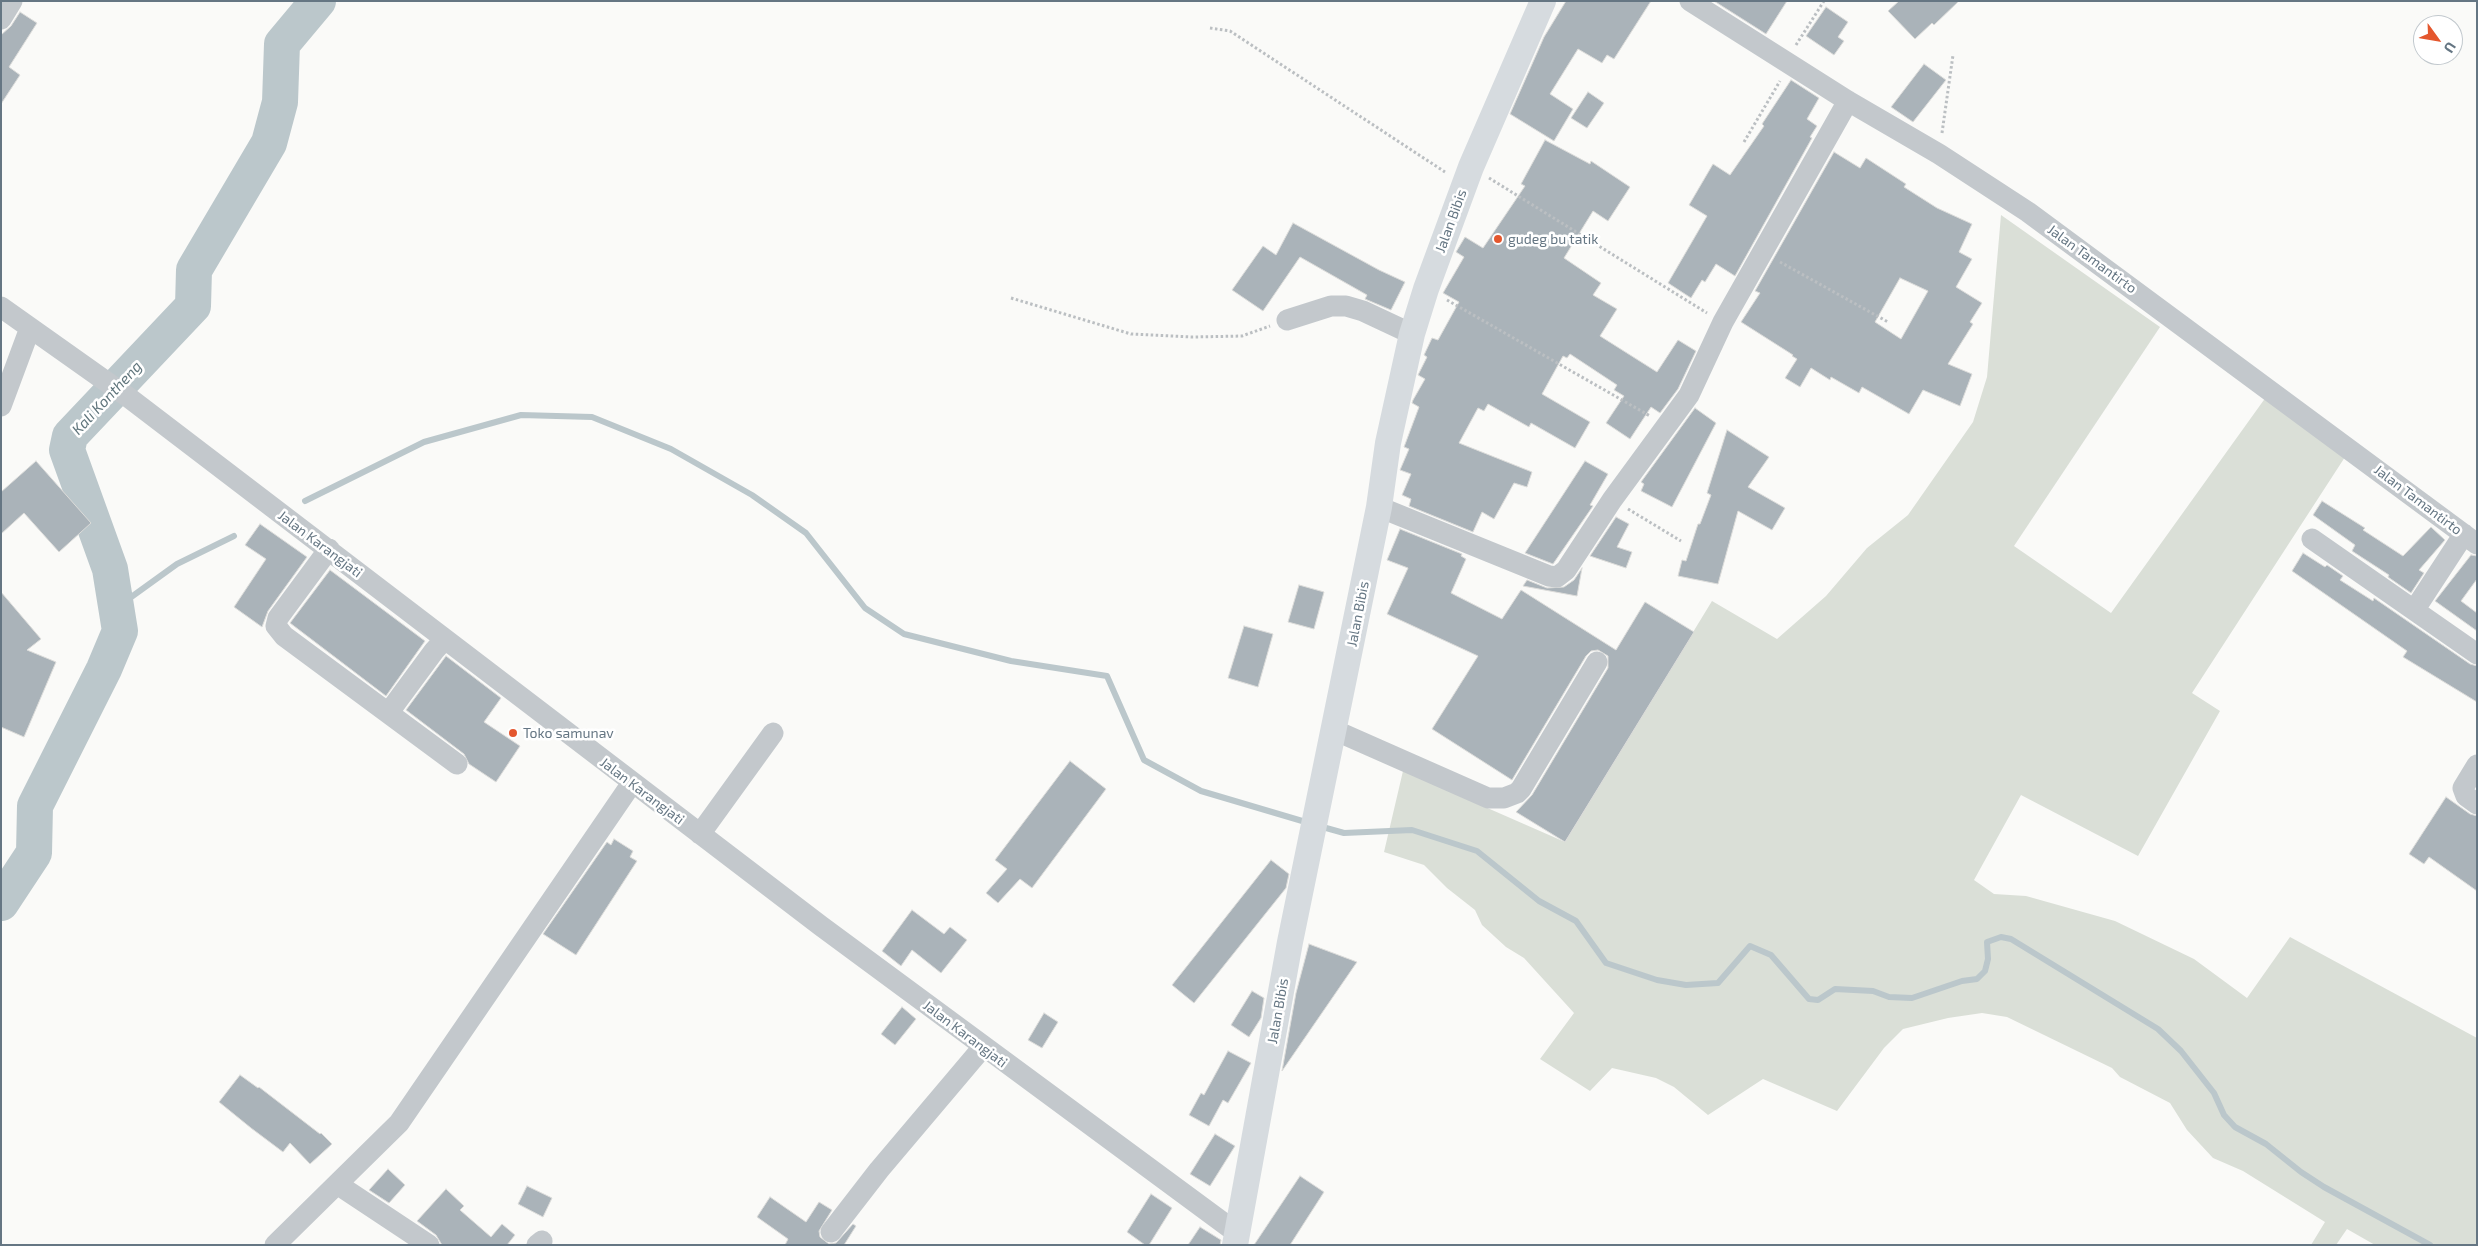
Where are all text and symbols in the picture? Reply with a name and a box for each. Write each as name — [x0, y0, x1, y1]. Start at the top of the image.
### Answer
north arrow — [2413, 15, 2463, 65]
text: U — [2441, 39, 2460, 56]
street label: Jalan Bibis — [1432, 187, 1470, 255]
street label: Jalan Tamantirto — [2044, 221, 2140, 297]
place label: gudeg bu tatik — [1508, 231, 1598, 247]
marker: gudeg bu tatik — [1492, 233, 1504, 245]
water label: Kali Kontheng — [68, 357, 146, 439]
street label: Jalan Tamantirto — [2371, 461, 2465, 539]
street label: Jalan Karangjati — [275, 507, 365, 581]
street label: Jalan Bibis — [1343, 580, 1373, 648]
place label: Toko samunav — [523, 725, 614, 741]
marker: Toko samunav — [507, 727, 519, 739]
street label: Jalan Karangjati — [597, 754, 687, 828]
street label: Jalan Bibis — [1264, 977, 1292, 1045]
street label: Jalan Karangjati — [920, 997, 1010, 1071]

